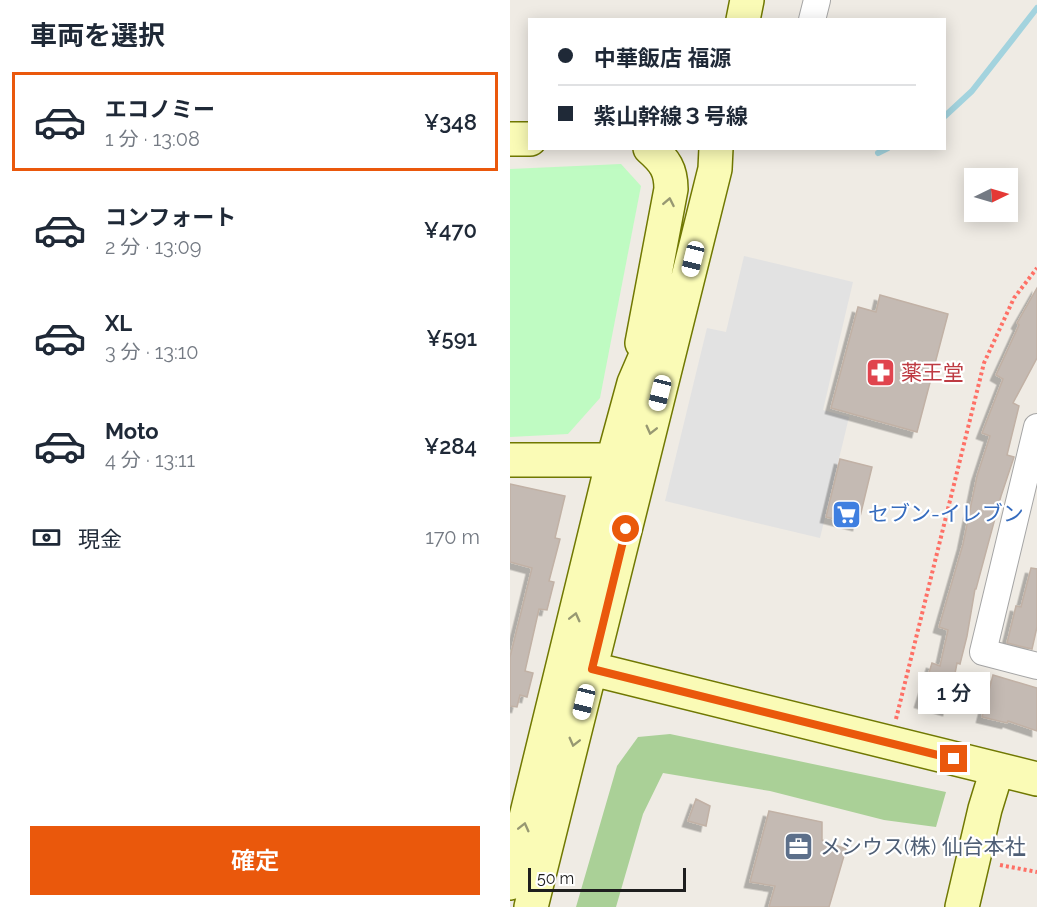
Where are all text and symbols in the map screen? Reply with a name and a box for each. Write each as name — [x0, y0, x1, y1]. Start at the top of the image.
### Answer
text: 車両を選択 — [30, 20, 165, 51]
text: 中華飯店 福源 — [594, 45, 731, 71]
icon: car — [33, 95, 87, 149]
text: エコノミー — [105, 96, 215, 122]
text: 紫山幹線３号線 — [594, 103, 748, 129]
text: ¥348 — [424, 109, 477, 135]
text: 1 分 · 13:08 — [105, 127, 200, 151]
north arrow — [964, 168, 1018, 222]
map controls — [964, 168, 1018, 222]
one-way arrow — [662, 197, 675, 207]
icon: car — [33, 203, 87, 257]
text: コンフォート — [105, 204, 236, 230]
text: ¥470 — [424, 217, 477, 243]
text: 2 分 · 13:09 — [105, 235, 201, 259]
car — [680, 239, 706, 279]
text: XL — [105, 310, 132, 336]
icon: car — [33, 311, 87, 365]
text: ¥591 — [426, 325, 477, 351]
text: 3 分 · 13:10 — [105, 340, 199, 364]
pharmacy icon: 薬王堂 — [864, 357, 896, 389]
place label: 薬王堂 — [901, 360, 964, 385]
car — [647, 373, 673, 413]
text: Moto — [105, 418, 159, 444]
icon: car — [33, 419, 87, 473]
one-way arrow — [645, 425, 658, 435]
text: ¥284 — [424, 433, 477, 459]
text: 4 分 · 13:11 — [105, 448, 195, 472]
supermarket icon: セブン-イレブン — [831, 498, 863, 530]
place label: セブン-イレブン — [868, 501, 1024, 526]
route start — [612, 515, 639, 542]
icon: cash — [30, 521, 63, 554]
text: 170 m — [425, 525, 480, 549]
text: 現金 — [78, 526, 122, 552]
one-way arrow — [568, 612, 581, 622]
callout: 1 分 — [918, 672, 990, 714]
text: 1 分 — [937, 681, 971, 705]
car — [571, 682, 597, 722]
one-way arrow — [568, 737, 581, 747]
route end — [940, 745, 967, 772]
one-way arrow — [517, 822, 530, 832]
button: 確定 — [30, 826, 480, 895]
office icon: メシウス(株) 仙台本社 — [783, 831, 815, 863]
place label: メシウス(株) 仙台本社 — [820, 834, 1026, 859]
scale bar — [528, 865, 686, 892]
text: 50 m — [537, 869, 574, 888]

